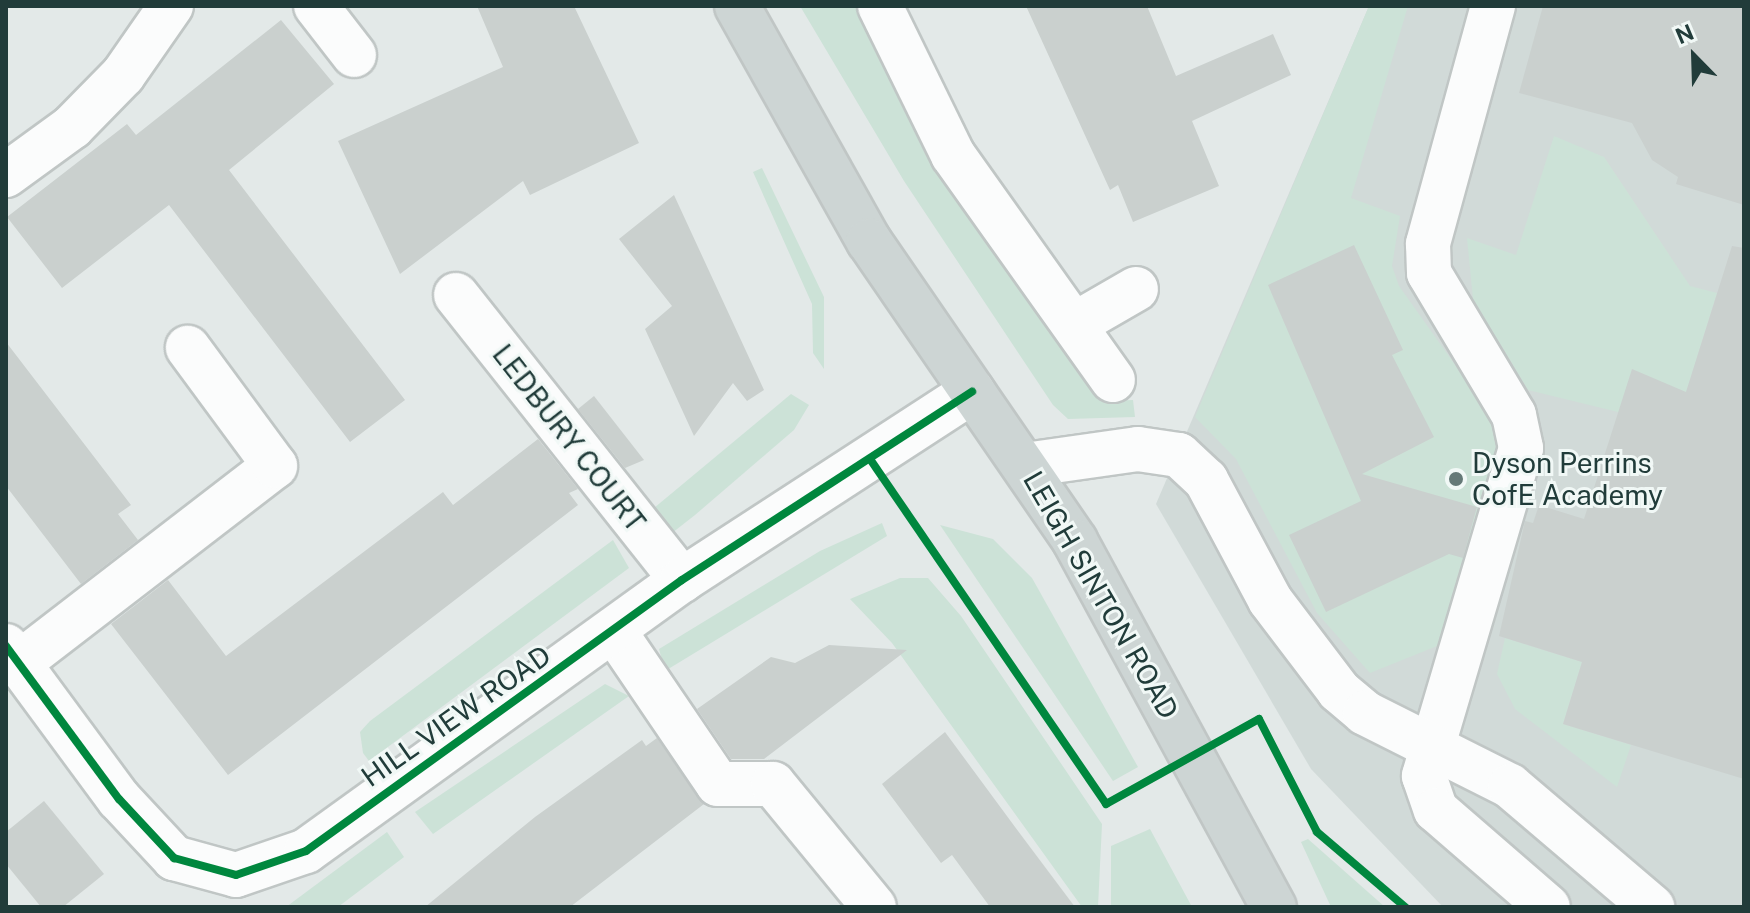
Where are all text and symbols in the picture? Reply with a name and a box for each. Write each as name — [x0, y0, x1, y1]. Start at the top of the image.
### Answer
north arrow — [1654, 16, 1734, 96]
text: N — [1672, 19, 1698, 49]
street label: LEDBURY COURT — [485, 338, 653, 538]
place label: Dyson Perrins CofE Academy — [1472, 446, 1663, 512]
street label: LEIGH SINTON ROAD — [1016, 465, 1186, 725]
marker: Dyson Perrins CofE Academy — [1447, 470, 1465, 488]
street label: HILL VIEW ROAD — [355, 638, 557, 794]

